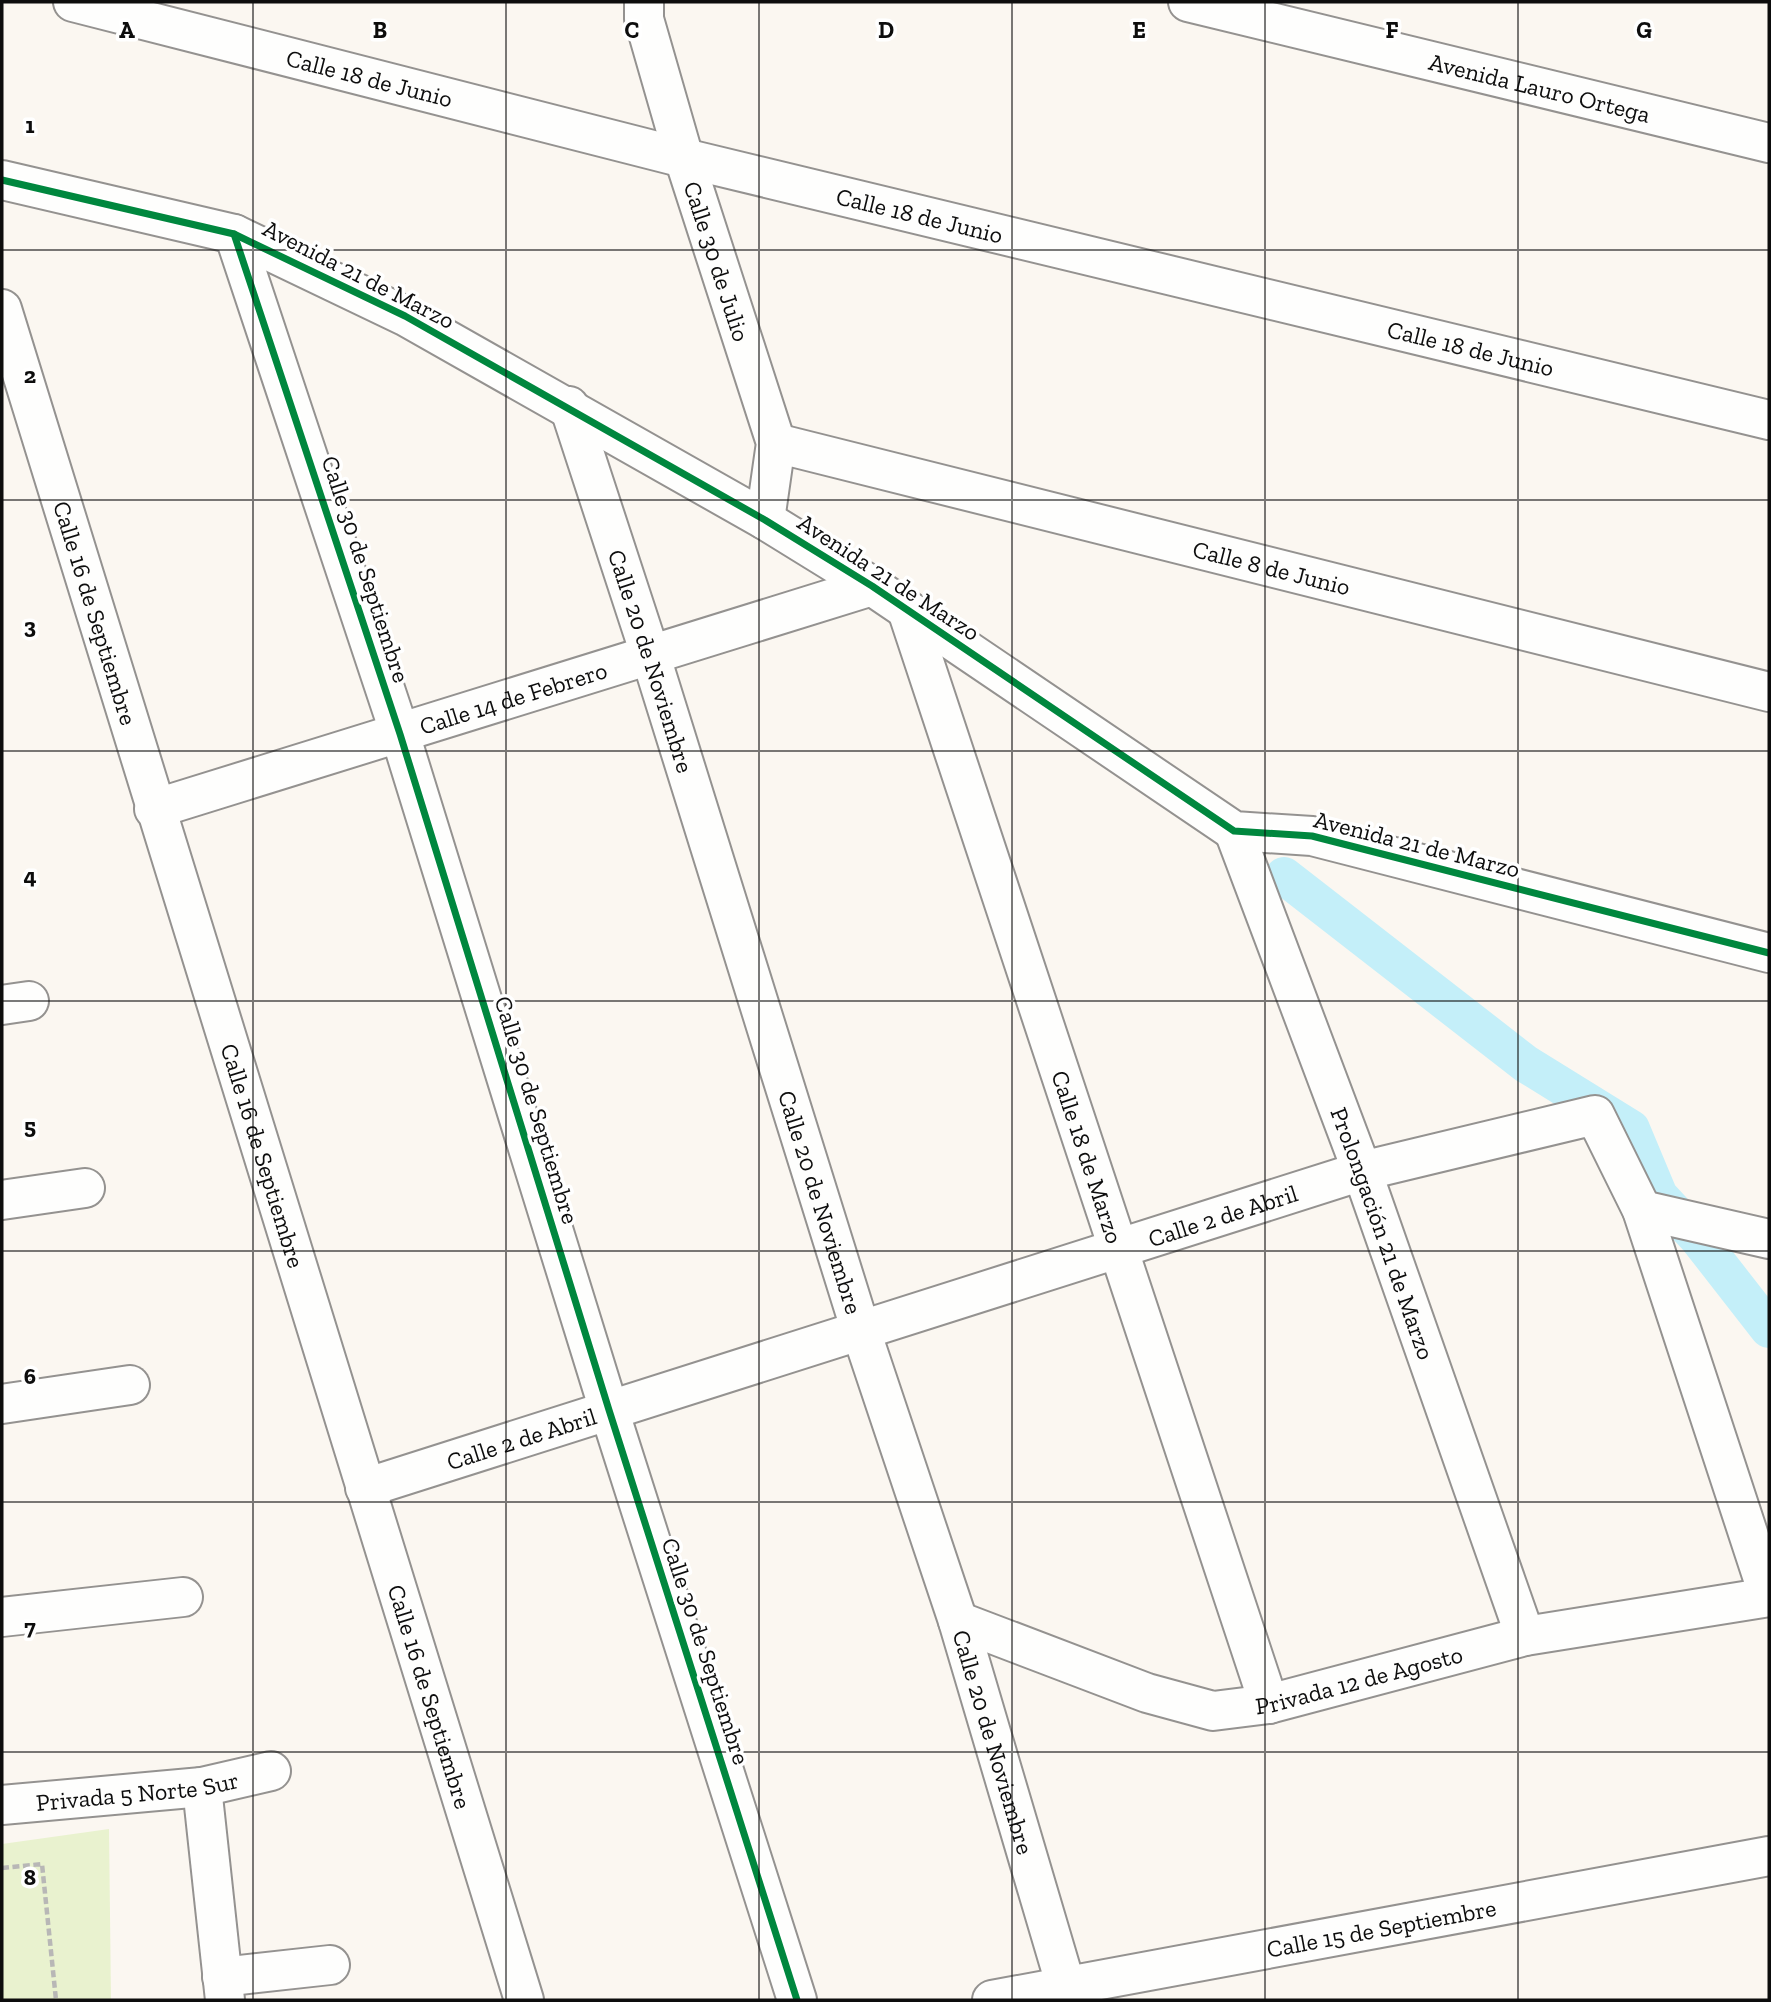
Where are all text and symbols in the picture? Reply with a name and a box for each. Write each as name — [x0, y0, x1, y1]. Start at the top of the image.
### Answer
text: A — [119, 16, 135, 44]
text: B — [373, 16, 387, 44]
text: C — [625, 16, 639, 44]
text: D — [878, 16, 894, 44]
text: E — [1132, 16, 1146, 44]
text: F — [1385, 16, 1399, 44]
text: G — [1636, 16, 1652, 44]
street label: Calle 18 de Junio — [283, 43, 456, 113]
street label: Avenida Lauro Ortega — [1426, 47, 1654, 128]
text: 1 — [25, 111, 35, 139]
street label: Calle 30 de Julio — [678, 177, 757, 345]
street label: Calle 18 de Junio — [833, 181, 1006, 249]
street label: Avenida 21 de Marzo — [258, 213, 460, 335]
street label: Calle 18 de Junio — [1385, 314, 1557, 382]
text: 2 — [24, 361, 36, 389]
street label: Calle 30 de Septiembre — [316, 452, 416, 686]
street label: Calle 16 de Septiembre — [48, 497, 144, 729]
street label: Avenida 21 de Marzo — [793, 507, 985, 647]
street label: Calle 8 de Junio — [1190, 534, 1353, 601]
street label: Calle 20 de Noviembre — [602, 546, 701, 776]
text: 3 — [24, 612, 36, 640]
street label: Calle 14 de Febrero — [416, 655, 610, 740]
street label: Avenida 21 de Marzo — [1311, 804, 1523, 884]
text: 4 — [23, 862, 37, 890]
street label: Calle 30 de Septiembre — [489, 993, 585, 1227]
street label: Calle 16 de Septiembre — [215, 1040, 312, 1271]
street label: Calle 18 de Marzo — [1046, 1067, 1130, 1247]
street label: Calle 20 de Noviembre — [772, 1087, 869, 1317]
street label: Prolongación 21 de Marzo — [1325, 1103, 1441, 1363]
text: 5 — [24, 1112, 36, 1140]
street label: Calle 2 de Abril — [1144, 1178, 1301, 1253]
text: 6 — [24, 1362, 36, 1390]
street label: Calle 2 de Abril — [443, 1401, 600, 1476]
street label: Calle 30 de Septiembre — [656, 1534, 756, 1768]
street label: Calle 16 de Septiembre — [382, 1581, 479, 1812]
text: 7 — [24, 1613, 36, 1641]
street label: Calle 20 de Noviembre — [947, 1626, 1041, 1858]
street label: Privada 12 de Agosto — [1254, 1639, 1465, 1720]
street label: Privada 5 Norte Sur — [35, 1765, 241, 1816]
text: 8 — [24, 1863, 36, 1891]
street label: Calle 15 de Septiembre — [1264, 1892, 1498, 1963]

